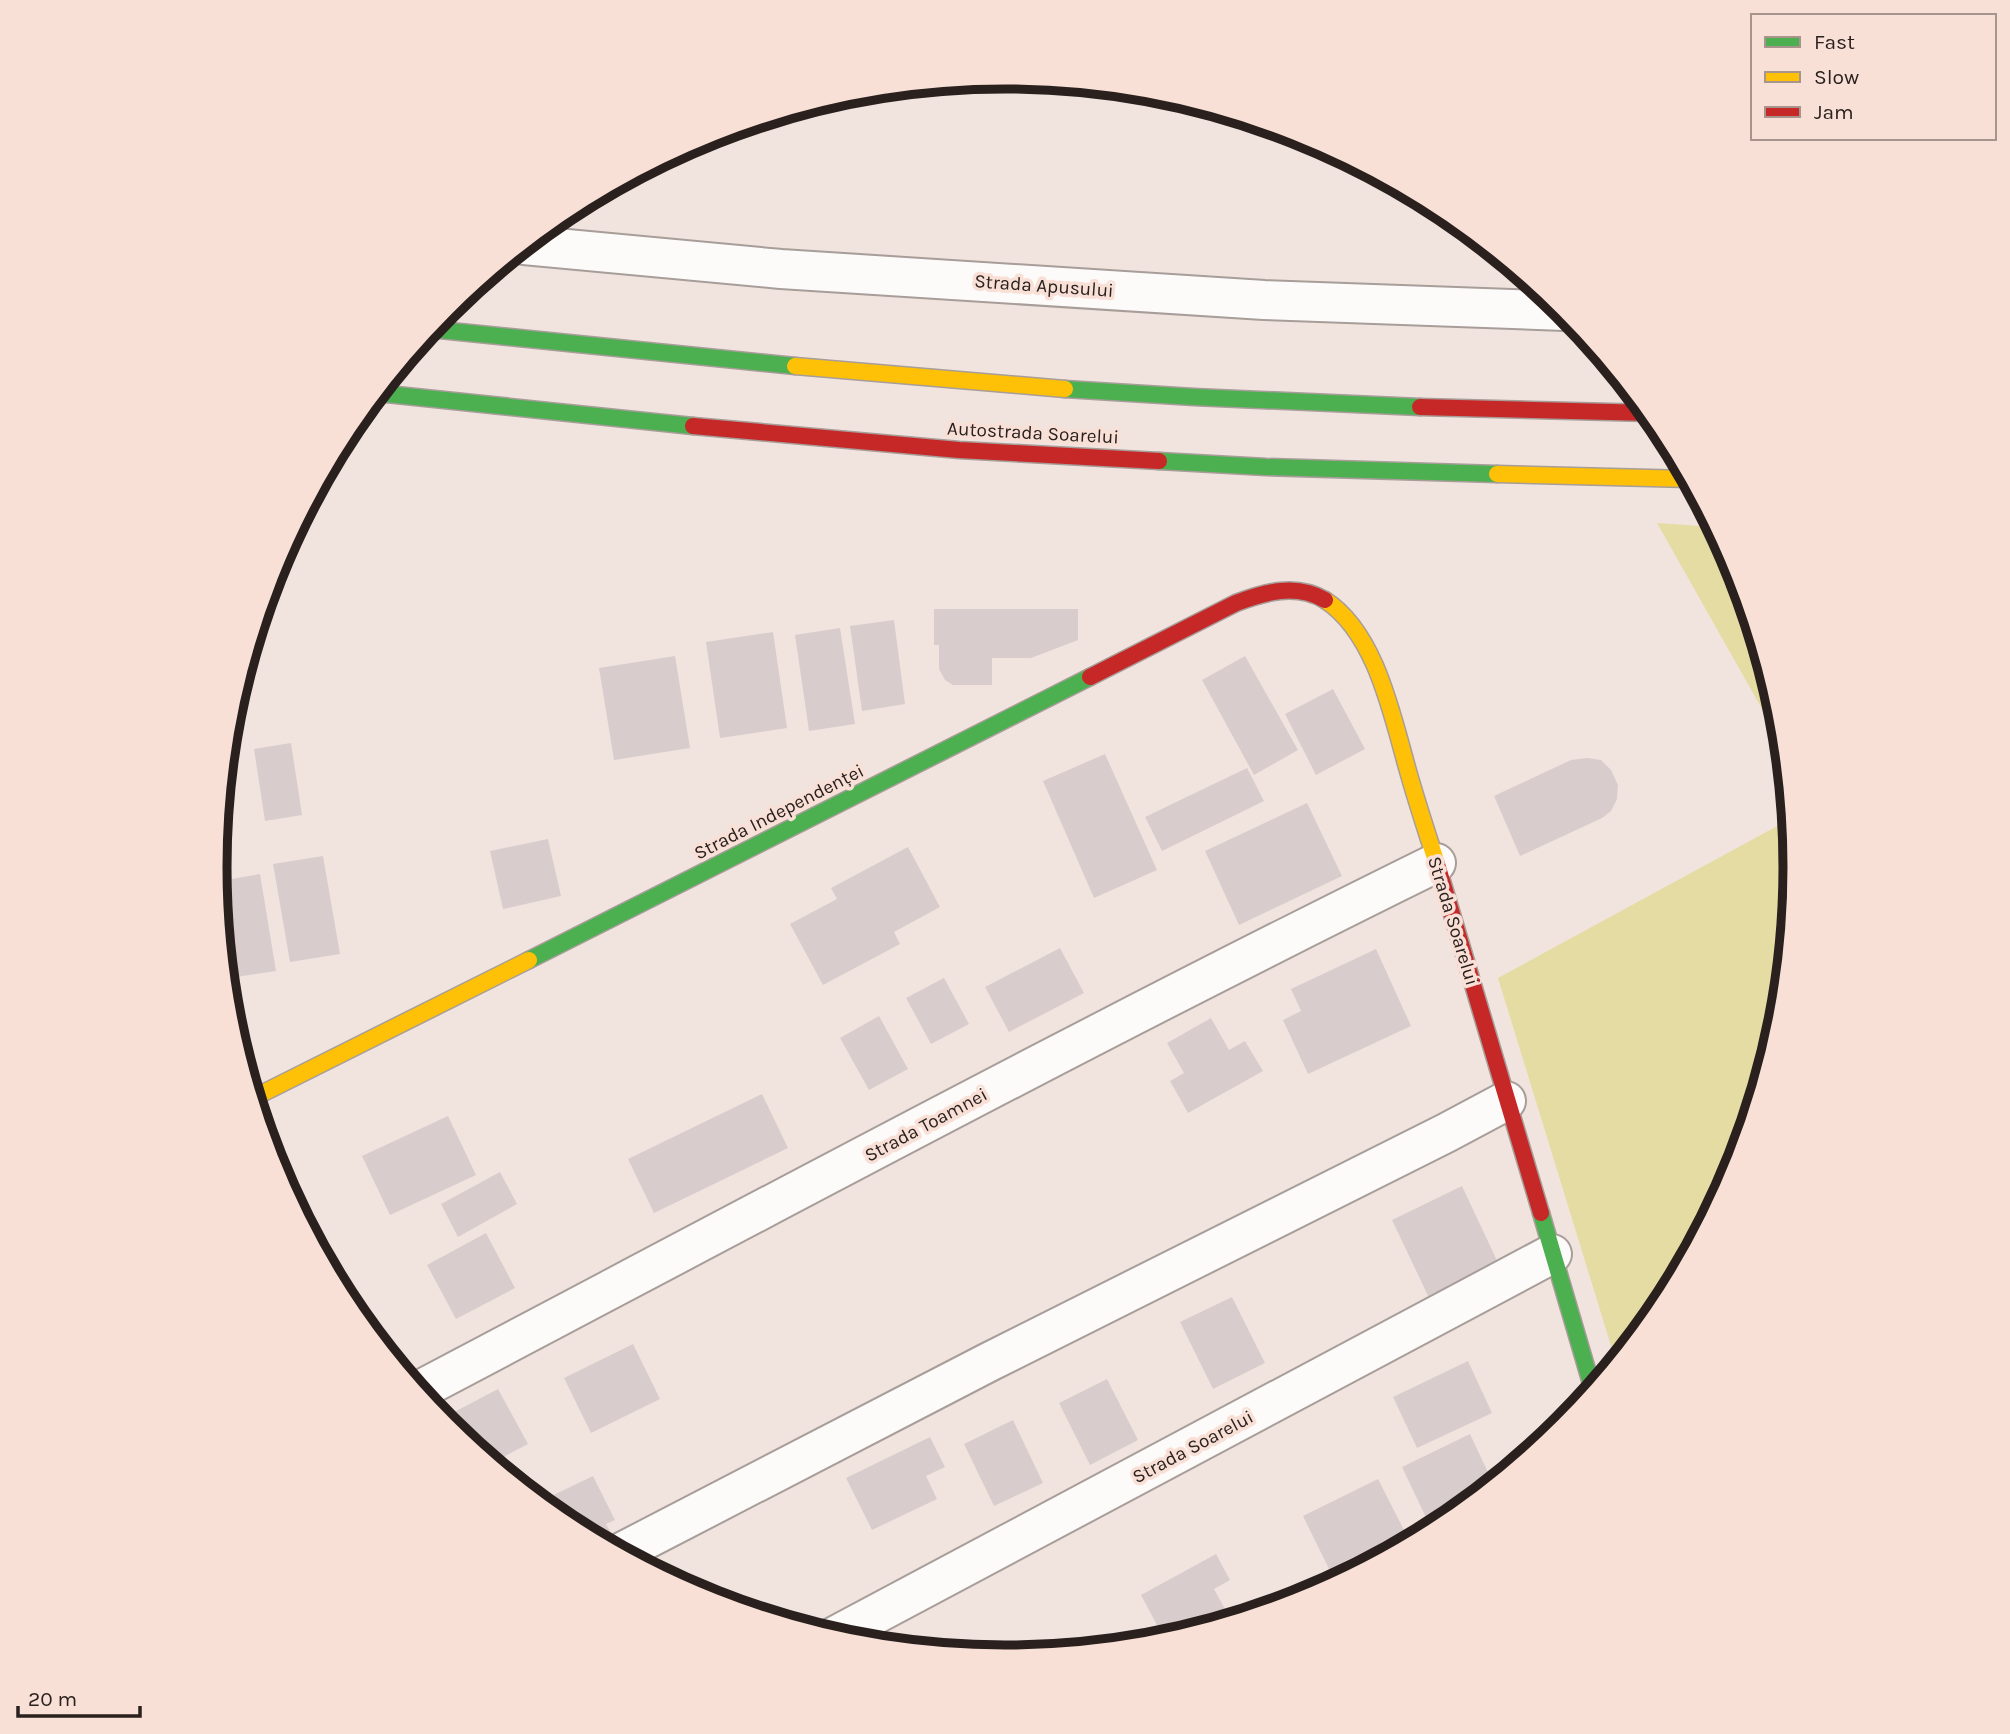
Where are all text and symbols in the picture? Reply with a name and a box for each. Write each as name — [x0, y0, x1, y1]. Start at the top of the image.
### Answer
legend — [1751, 14, 1996, 140]
text: Fast — [1814, 30, 1855, 54]
text: Slow — [1814, 65, 1859, 89]
text: Jam — [1814, 100, 1854, 124]
street label: Strada Apusului — [974, 270, 1114, 302]
street label: Autostrada Soarelui — [947, 418, 1119, 448]
street label: Strada Independenței — [691, 760, 867, 864]
street label: Strada Soarelui — [1423, 854, 1483, 988]
street label: Strada Toamnei — [861, 1083, 991, 1167]
street label: Strada Soarelui — [1129, 1406, 1257, 1488]
scale bar — [18, 1674, 140, 1718]
text: 20 m — [28, 1687, 77, 1711]

